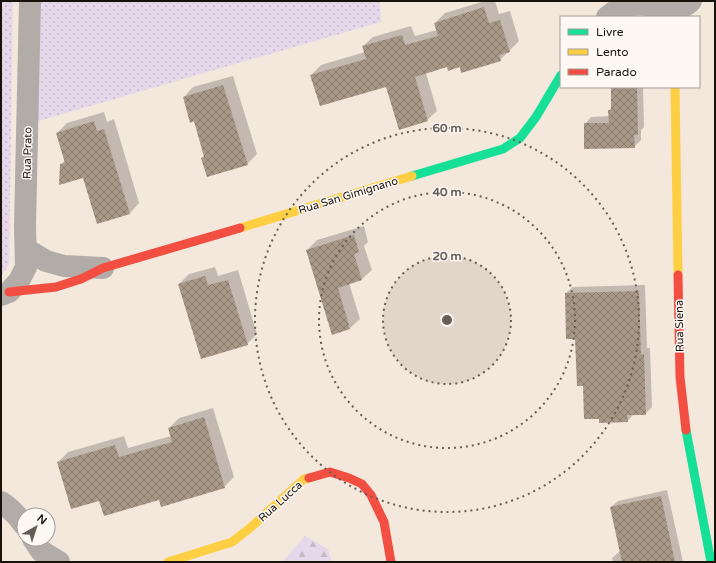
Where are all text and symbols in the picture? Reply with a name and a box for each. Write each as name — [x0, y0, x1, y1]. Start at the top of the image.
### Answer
legend — [560, 16, 700, 88]
text: Livre — [596, 25, 624, 39]
text: Lento — [596, 45, 629, 59]
text: Parado — [596, 65, 637, 79]
text: 60 m — [432, 121, 462, 135]
street label: Rua Prato — [21, 127, 34, 179]
street label: Rua San Gimignano — [297, 174, 400, 217]
text: 40 m — [432, 185, 462, 199]
text: 20 m — [432, 249, 462, 263]
street label: Rua Siena — [673, 300, 686, 352]
centre of rings — [440, 313, 454, 327]
street label: Rua Lucca — [256, 478, 305, 524]
north arrow — [16, 507, 56, 547]
text: N — [34, 512, 50, 527]

